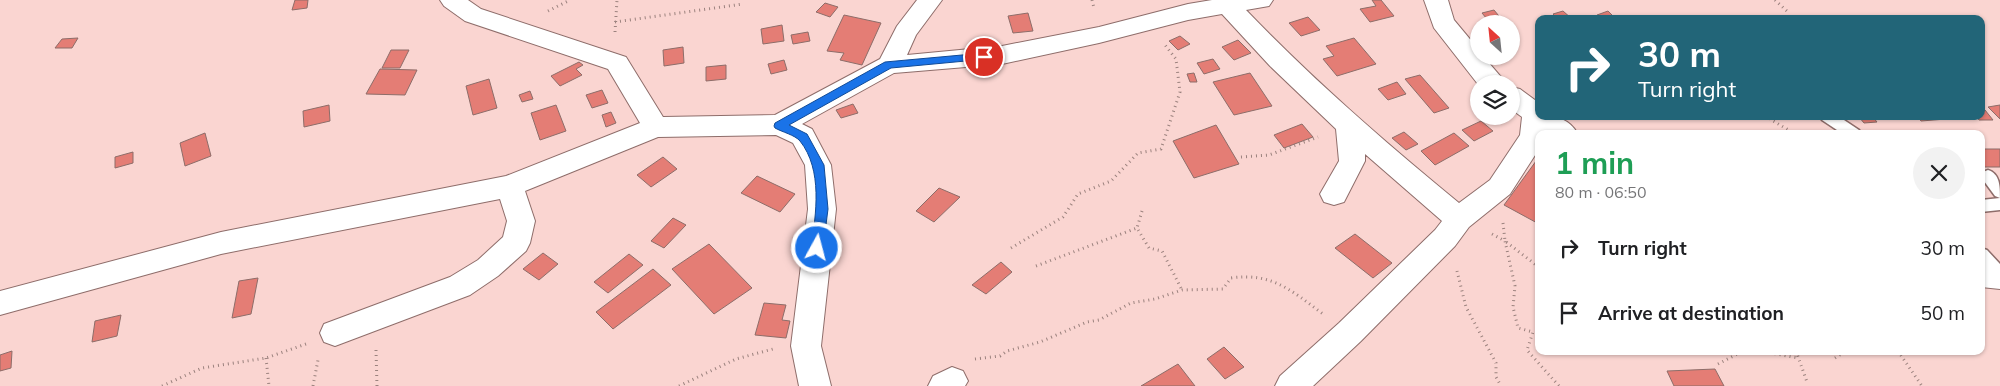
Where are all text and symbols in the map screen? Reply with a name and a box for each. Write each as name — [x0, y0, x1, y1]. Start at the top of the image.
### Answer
north arrow — [1470, 15, 1520, 65]
map controls — [1470, 15, 1520, 125]
text: 30 m — [1638, 32, 1721, 76]
icon: right — [1555, 35, 1620, 100]
pin — [963, 36, 1005, 78]
icon: arrive — [970, 43, 998, 71]
button: layers — [1470, 75, 1520, 125]
text: Turn right — [1638, 75, 1736, 103]
text: 1 min — [1555, 144, 1634, 182]
button: close — [1913, 147, 1965, 199]
text: 80 m · 06:50 — [1555, 182, 1647, 202]
position arrow — [790, 221, 842, 273]
icon: right — [1555, 234, 1583, 262]
text: Turn right — [1598, 236, 1687, 260]
text: 30 m — [1921, 236, 1965, 260]
icon: arrive — [1555, 299, 1583, 327]
text: Arrive at destination — [1598, 301, 1784, 325]
text: 50 m — [1921, 301, 1965, 325]

